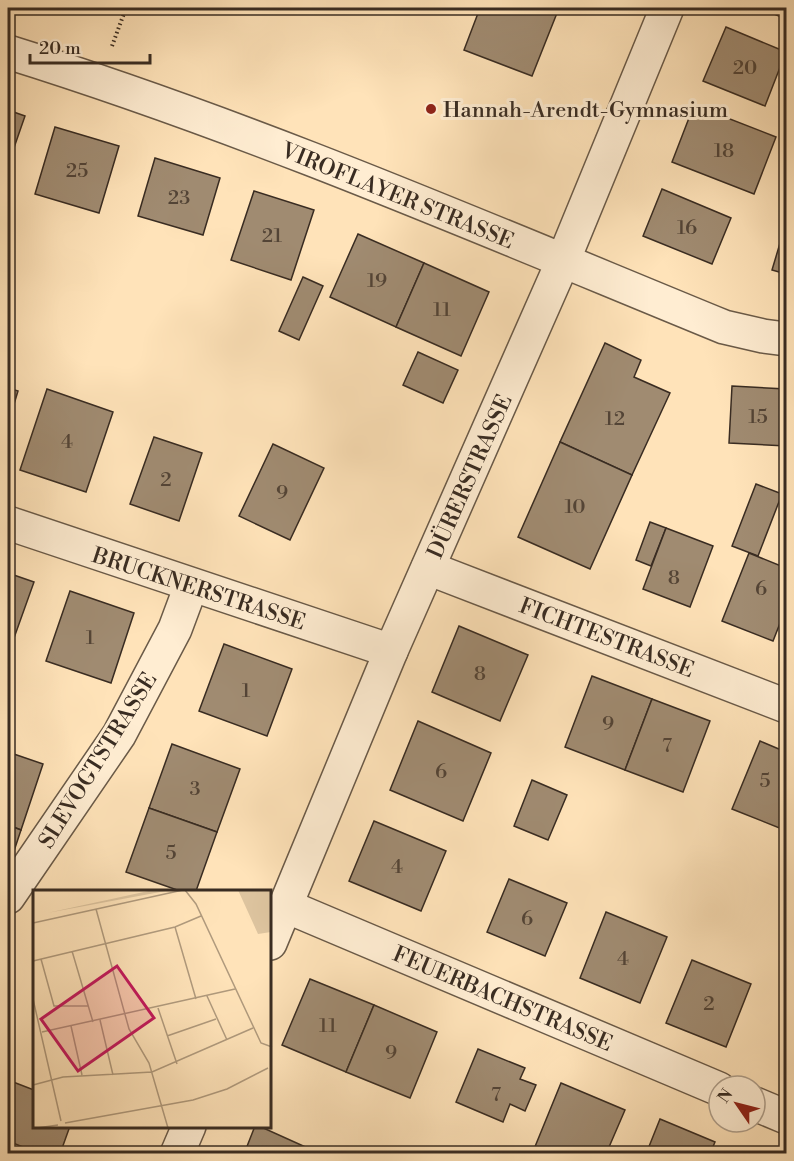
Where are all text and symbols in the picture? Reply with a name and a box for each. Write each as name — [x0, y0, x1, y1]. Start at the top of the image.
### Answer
scale bar — [30, 27, 150, 65]
text: 20 m — [39, 37, 81, 60]
house number: 20 — [733, 56, 757, 81]
place label: Hannah-Arendt-Gymnasium — [443, 97, 728, 124]
marker: Hannah-Arendt-Gymnasium — [424, 102, 438, 116]
street label: VIROFLAYER STRASSE — [276, 137, 518, 255]
house number: 18 — [714, 139, 734, 164]
house number: 25 — [66, 159, 88, 184]
house number: 23 — [168, 186, 190, 211]
house number: 16 — [677, 216, 697, 241]
house number: 21 — [262, 224, 283, 249]
house number: 19 — [367, 269, 387, 294]
house number: 11 — [433, 298, 451, 323]
street label: DÜRERSTRASSE — [421, 390, 519, 563]
house number: 15 — [748, 405, 768, 430]
house number: 12 — [605, 407, 625, 432]
house number: 4 — [61, 430, 73, 455]
house number: 2 — [160, 468, 172, 493]
house number: 9 — [276, 481, 288, 506]
house number: 10 — [564, 495, 586, 520]
street label: BRUCKNERSTRASSE — [88, 542, 309, 637]
house number: 8 — [668, 566, 680, 591]
house number: 6 — [755, 577, 767, 602]
street label: FICHTESTRASSE — [515, 593, 698, 684]
house number: 1 — [86, 626, 95, 651]
house number: 8 — [474, 662, 486, 687]
street label: SLEVOGTSTRASSE — [33, 668, 163, 854]
house number: 1 — [242, 679, 251, 704]
house number: 9 — [602, 712, 614, 737]
house number: 7 — [662, 734, 672, 759]
house number: 6 — [435, 760, 447, 785]
house number: 5 — [759, 769, 771, 794]
house number: 3 — [189, 777, 201, 802]
house number: 5 — [165, 841, 177, 866]
house number: 4 — [391, 855, 403, 880]
inset map — [33, 890, 272, 1128]
house number: 6 — [521, 907, 533, 932]
street label: FEUERBACHSTRASSE — [389, 941, 616, 1058]
house number: 4 — [617, 947, 629, 972]
house number: 2 — [703, 992, 715, 1017]
house number: 11 — [319, 1014, 337, 1039]
house number: 9 — [385, 1041, 397, 1066]
north arrow — [707, 1074, 767, 1134]
house number: 7 — [491, 1083, 501, 1108]
text: N — [714, 1085, 738, 1107]

